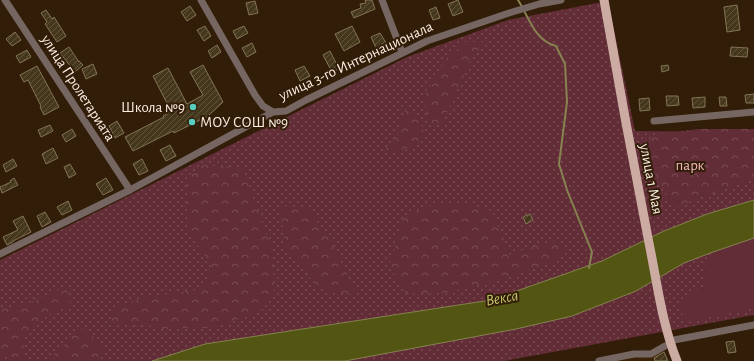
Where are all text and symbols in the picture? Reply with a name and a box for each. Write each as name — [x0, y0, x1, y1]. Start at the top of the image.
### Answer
street label: улица 3-го Интернационала — [276, 19, 435, 104]
street label: улица Пролетариата — [38, 31, 118, 144]
place label: Школа №9 — [121, 100, 185, 115]
marker: Школа №9 — [188, 102, 198, 112]
place label: МОУ СОШ №9 — [200, 115, 288, 130]
marker: МОУ СОШ №9 — [187, 117, 197, 127]
street label: улица 1 Мая — [637, 141, 665, 216]
park label: парк — [675, 158, 705, 173]
water label: Векса — [484, 287, 520, 309]

